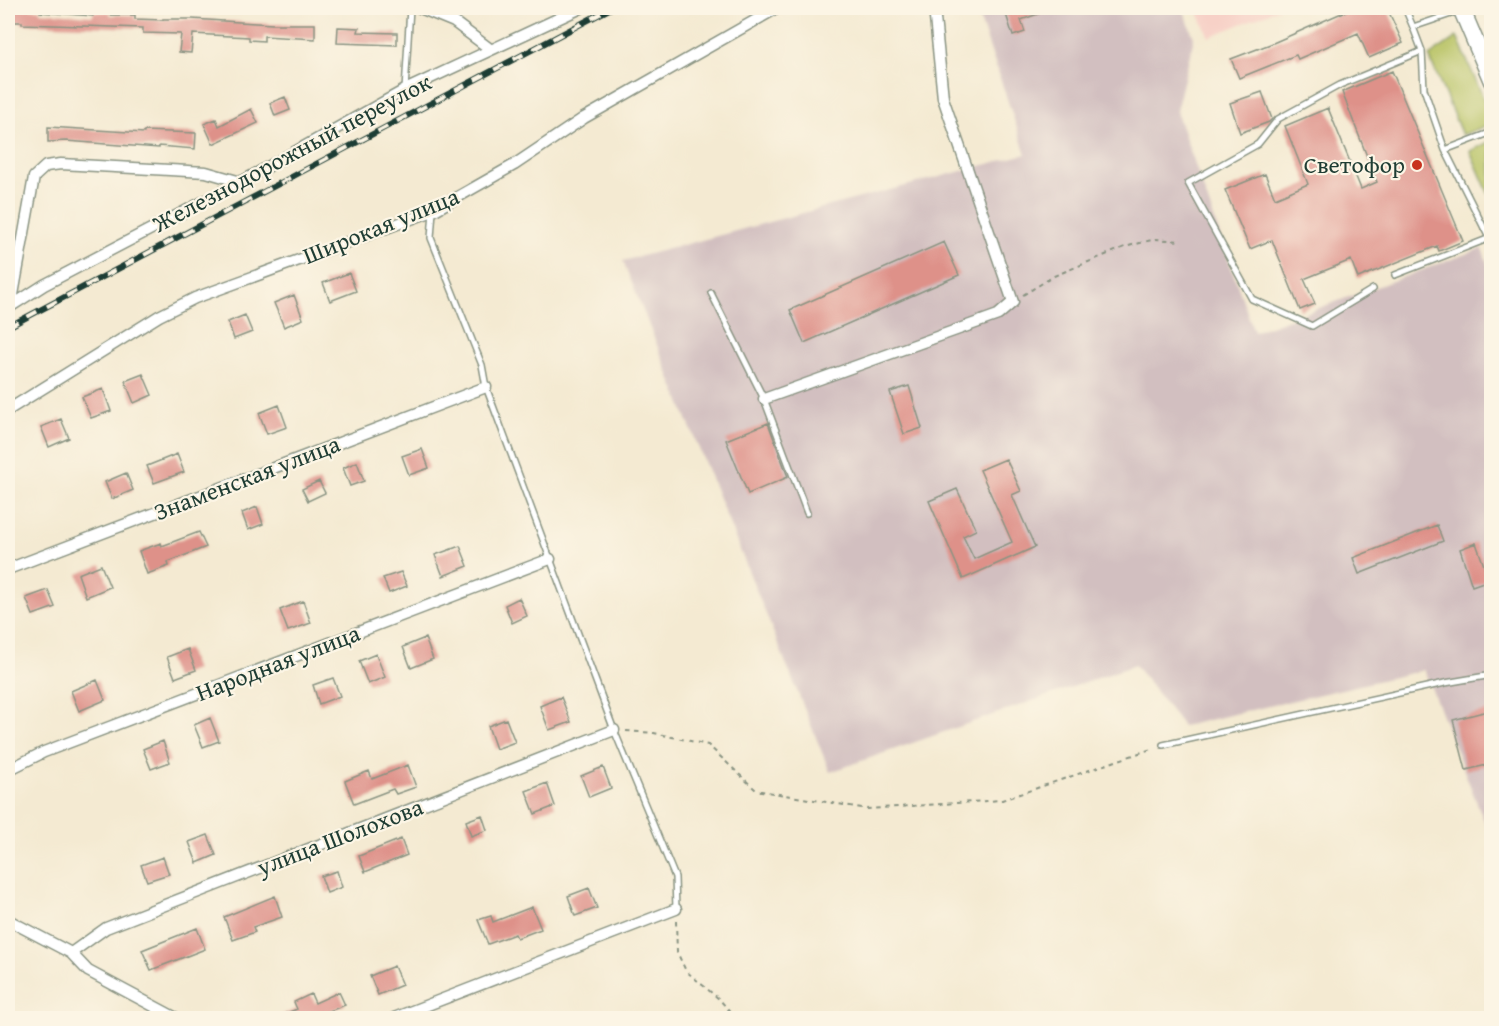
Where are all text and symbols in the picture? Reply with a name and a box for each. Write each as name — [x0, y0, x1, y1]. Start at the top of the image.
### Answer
street label: Железнодорожный переулок — [145, 64, 438, 242]
place label: Светофор — [1304, 147, 1405, 182]
marker: Светофор — [1410, 158, 1424, 172]
street label: Широкая улица — [297, 178, 465, 273]
street label: Знаменская улица — [149, 426, 346, 529]
street label: Народная улица — [191, 615, 365, 710]
street label: улица Шолохова — [251, 789, 429, 885]

